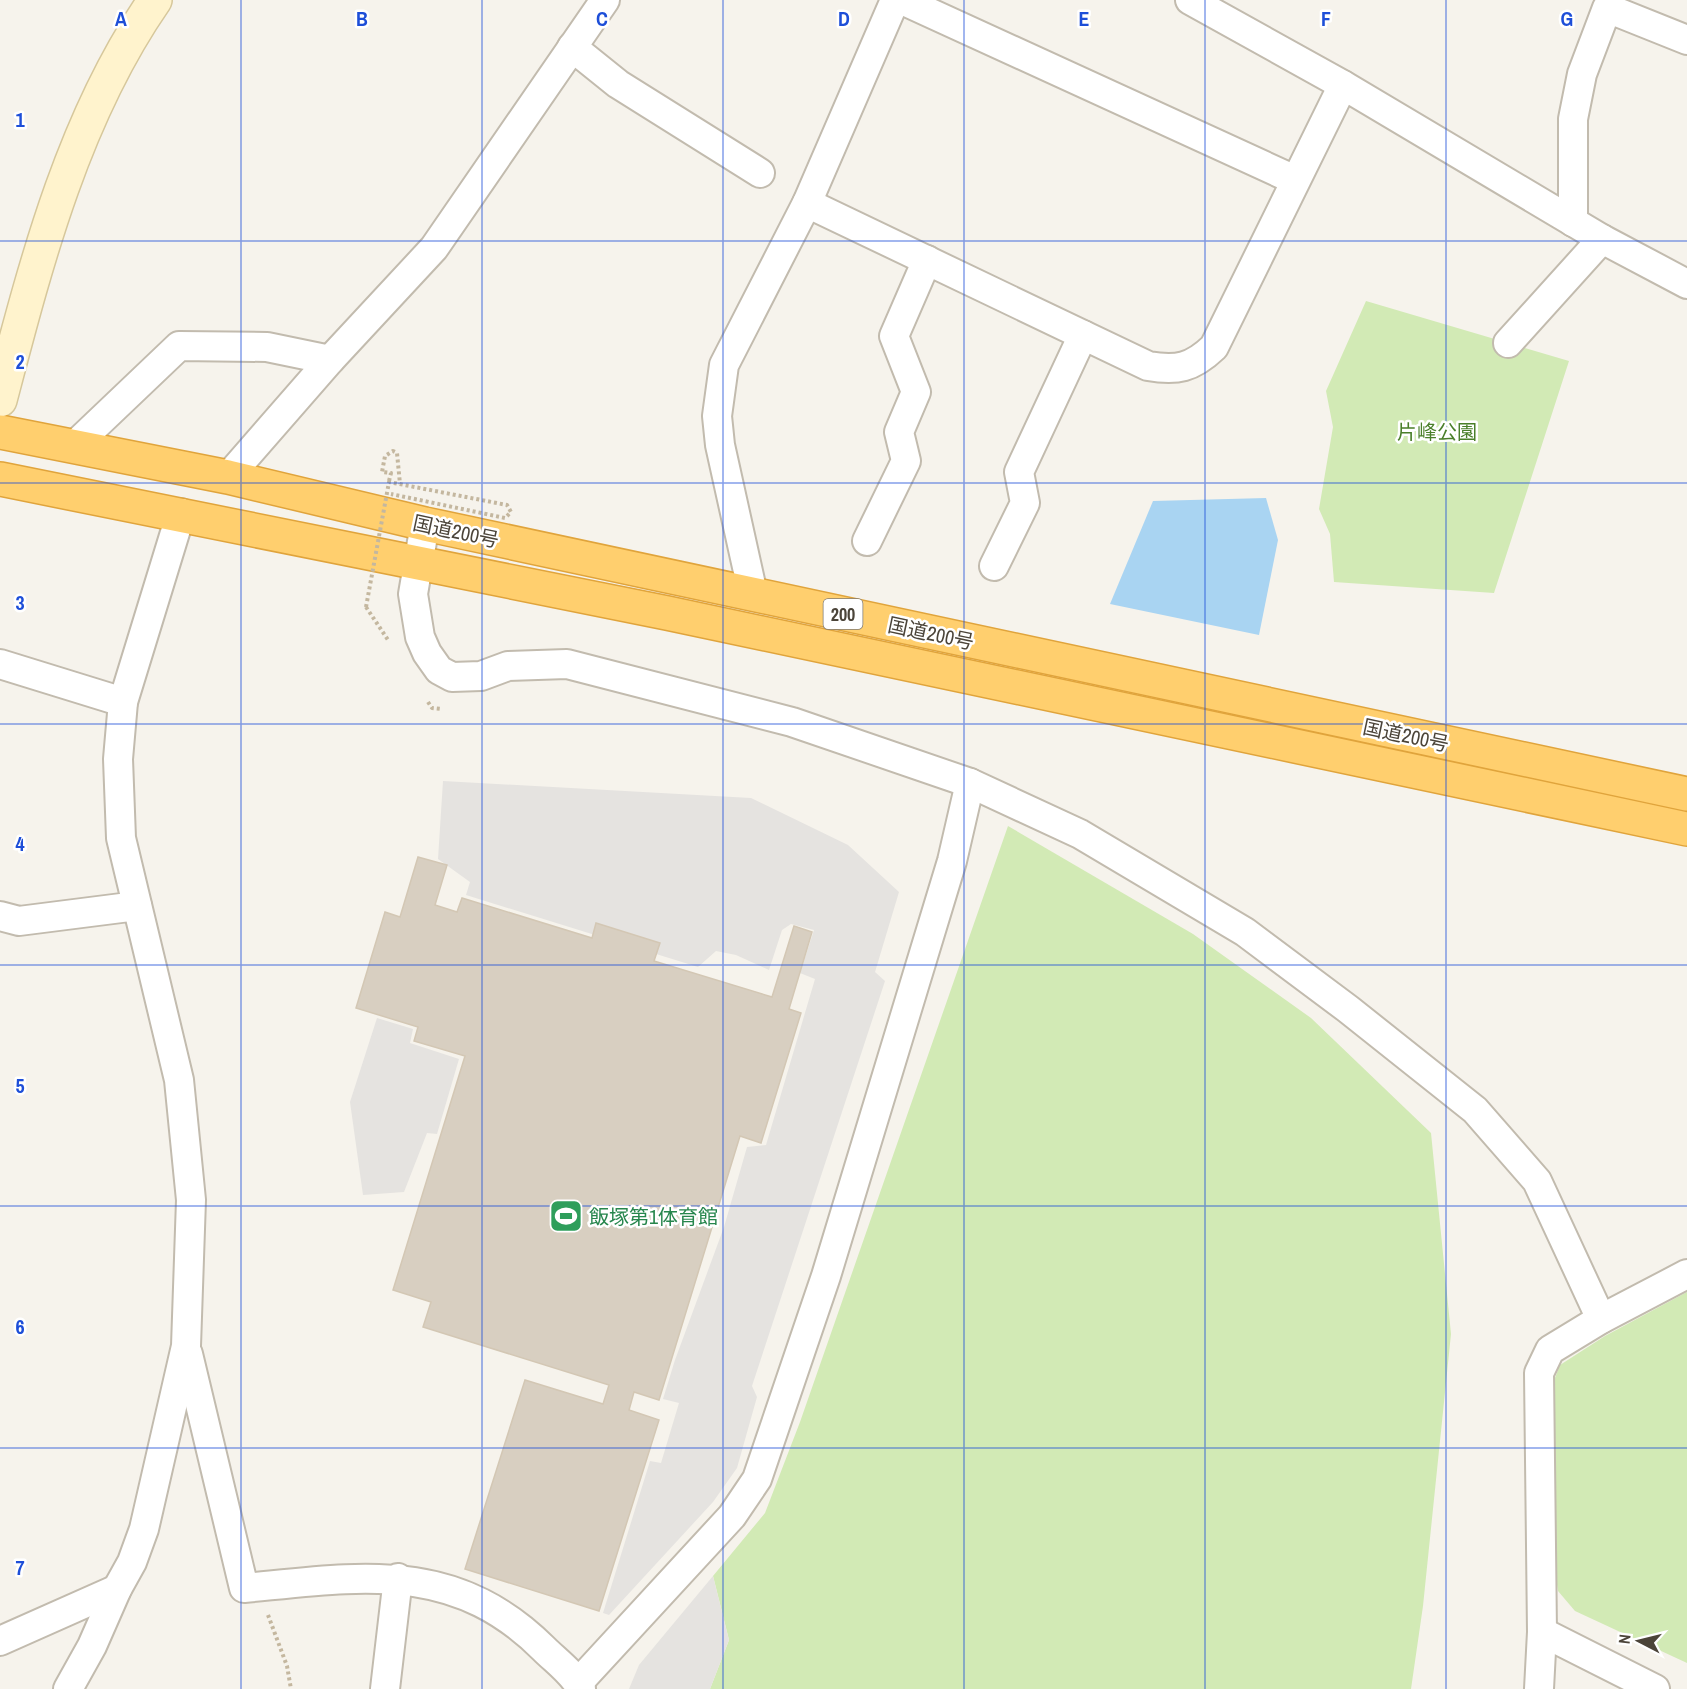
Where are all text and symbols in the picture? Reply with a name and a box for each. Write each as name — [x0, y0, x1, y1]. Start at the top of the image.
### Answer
text: A — [115, 5, 127, 32]
text: B — [356, 5, 368, 32]
text: C — [596, 5, 608, 32]
text: D — [838, 5, 850, 32]
text: E — [1079, 5, 1090, 32]
text: F — [1321, 5, 1331, 32]
text: G — [1561, 5, 1573, 32]
text: 1 — [15, 106, 25, 133]
text: 2 — [15, 348, 25, 375]
park label: 片峰公園 — [1397, 418, 1477, 445]
street label: 国道200号 — [410, 509, 502, 553]
text: 3 — [15, 589, 25, 616]
road number: 200 — [824, 599, 862, 629]
street label: 国道200号 — [885, 611, 977, 655]
street label: 国道200号 — [1360, 713, 1452, 757]
text: 4 — [15, 830, 25, 857]
text: 5 — [15, 1072, 25, 1099]
sports icon: 飯塚第1体育館 — [548, 1198, 584, 1234]
place label: 飯塚第1体育館 — [589, 1203, 718, 1230]
text: 6 — [15, 1313, 25, 1340]
text: 7 — [15, 1554, 25, 1581]
north arrow — [1609, 1611, 1669, 1671]
text: N — [1613, 1633, 1636, 1645]

